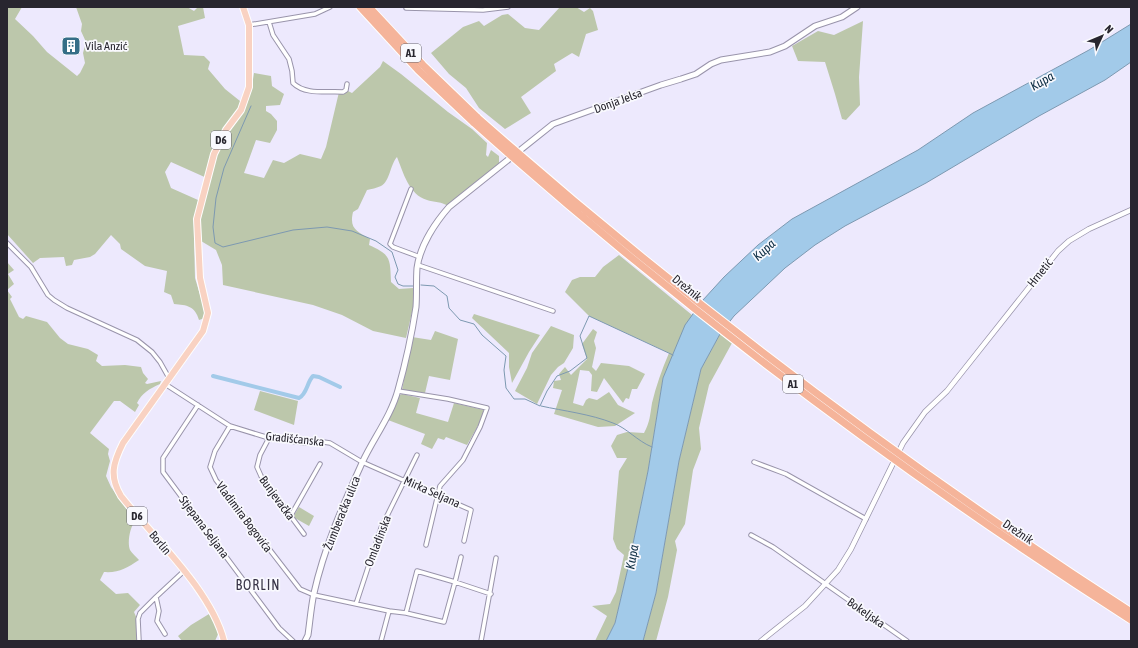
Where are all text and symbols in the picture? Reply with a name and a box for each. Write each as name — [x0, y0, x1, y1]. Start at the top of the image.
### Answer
north arrow — [1082, 16, 1122, 56]
text: N — [1103, 23, 1116, 36]
building icon: Vila Anzić — [60, 35, 82, 57]
place label: Vila Anzić — [85, 39, 128, 53]
road number: A1 — [401, 44, 421, 62]
water label: Kupa — [1028, 68, 1056, 94]
street label: Donja Jelsa — [592, 86, 644, 116]
road number: D6 — [211, 131, 231, 149]
water label: Kupa — [750, 236, 778, 264]
street label: Hrnetić — [1024, 256, 1056, 290]
street label: Drežnik — [669, 272, 705, 305]
road number: A1 — [783, 375, 803, 393]
street label: Gradišćanska — [265, 429, 325, 449]
street label: Bunjevačka — [256, 473, 298, 523]
street label: Mirka Seljana — [402, 473, 462, 511]
street label: Žumberačka ulica — [321, 474, 363, 552]
street label: Vladimira Bogovića — [213, 479, 275, 555]
street label: Stjepana Seljana — [176, 493, 232, 561]
road number: D6 — [127, 507, 147, 525]
street label: Omladinska — [362, 513, 394, 569]
street label: Drežnik — [1000, 517, 1037, 548]
street label: Borlin — [146, 528, 174, 558]
water label: Kupa — [622, 544, 642, 570]
district label: BORLIN — [235, 577, 281, 593]
street label: Bokeljska — [844, 595, 888, 631]

